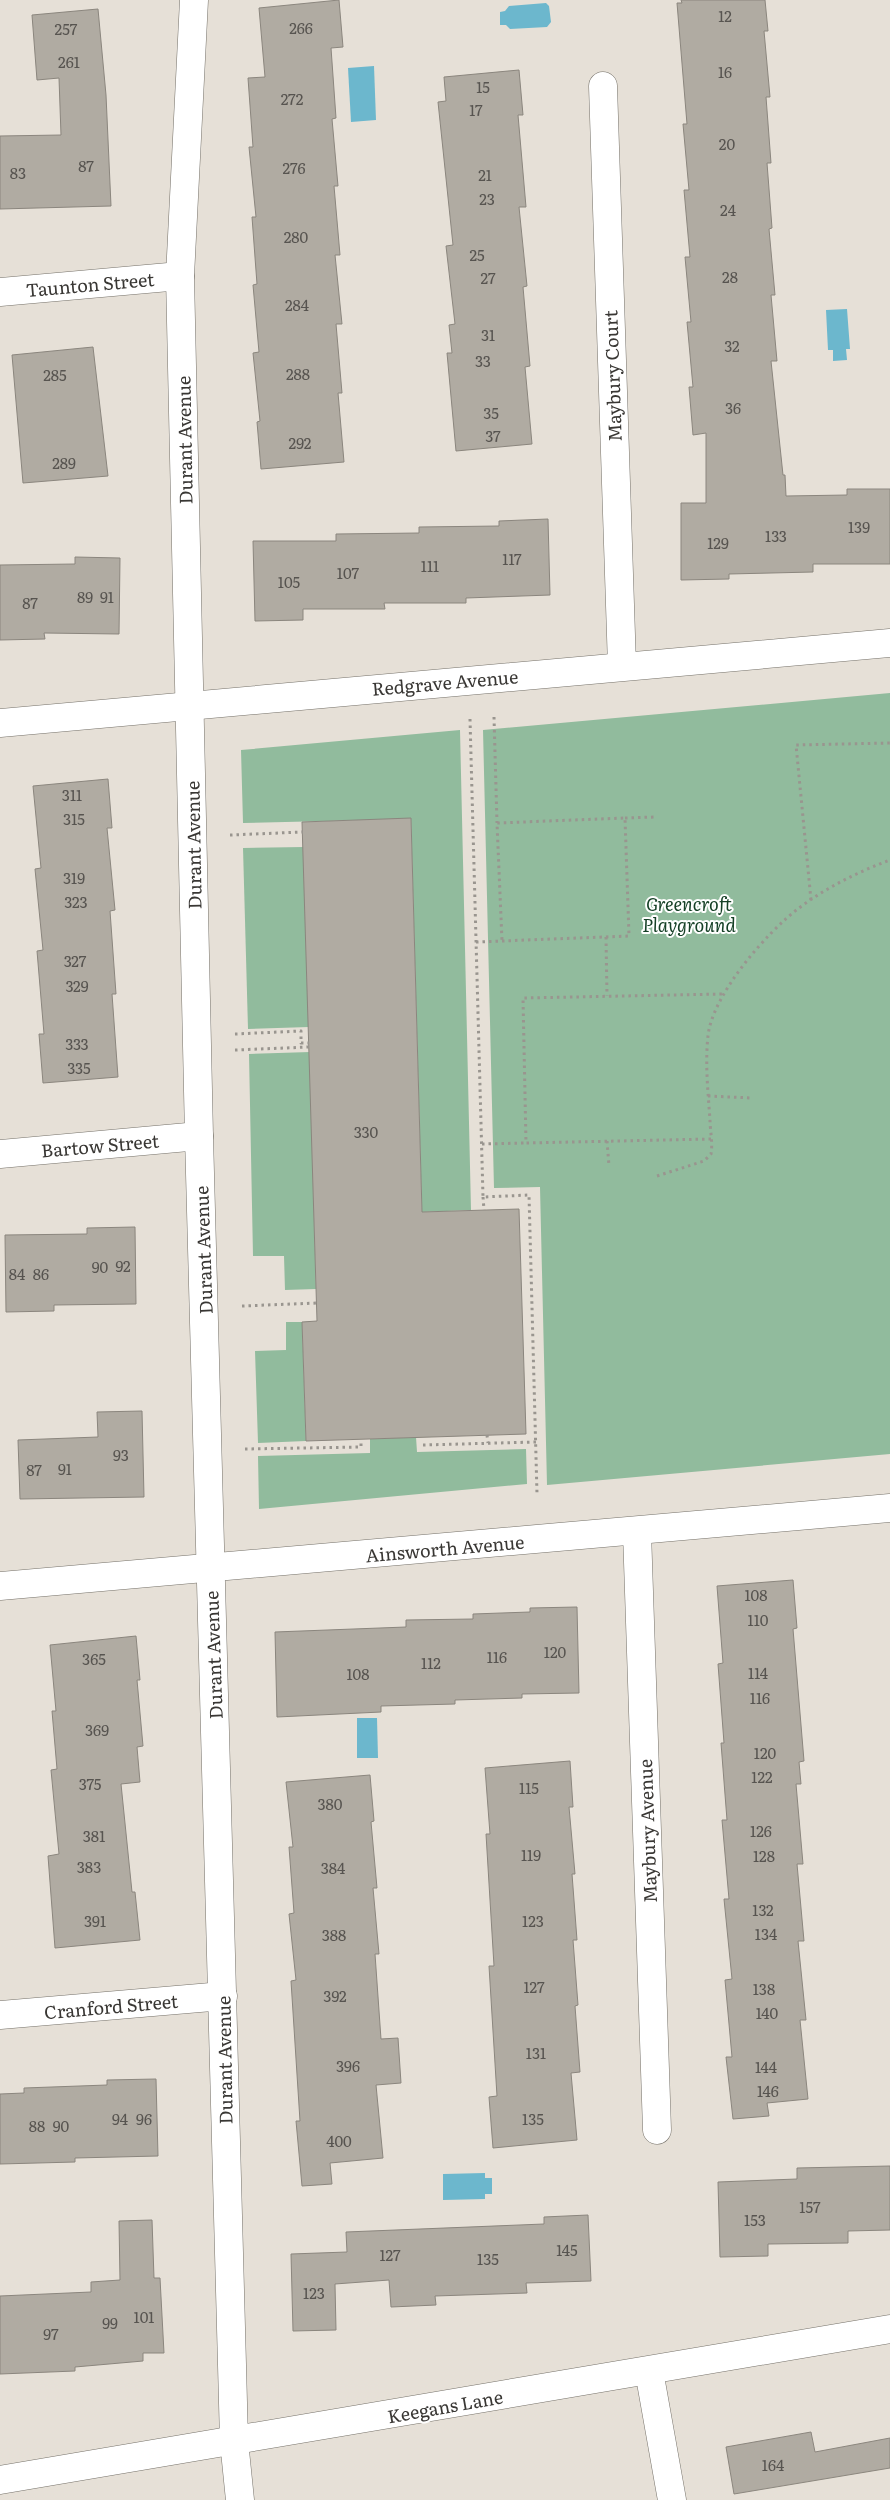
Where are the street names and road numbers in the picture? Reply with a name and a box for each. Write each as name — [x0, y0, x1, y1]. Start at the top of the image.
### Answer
street label: Taunton Street — [25, 265, 156, 303]
street label: Maybury Court — [596, 309, 628, 442]
street label: Durant Avenue — [169, 375, 199, 505]
street label: Redgrave Avenue — [371, 662, 519, 702]
street label: Durant Avenue — [178, 780, 208, 910]
street label: Bartow Street — [40, 1126, 161, 1164]
street label: Durant Avenue — [187, 1185, 219, 1315]
street label: Ainsworth Avenue — [365, 1528, 525, 1568]
street label: Durant Avenue — [197, 1590, 229, 1720]
street label: Maybury Avenue — [631, 1758, 663, 1904]
street label: Cranford Street — [43, 1987, 180, 2025]
street label: Durant Avenue — [209, 1995, 239, 2125]
street label: Keegans Lane — [385, 2383, 505, 2429]

